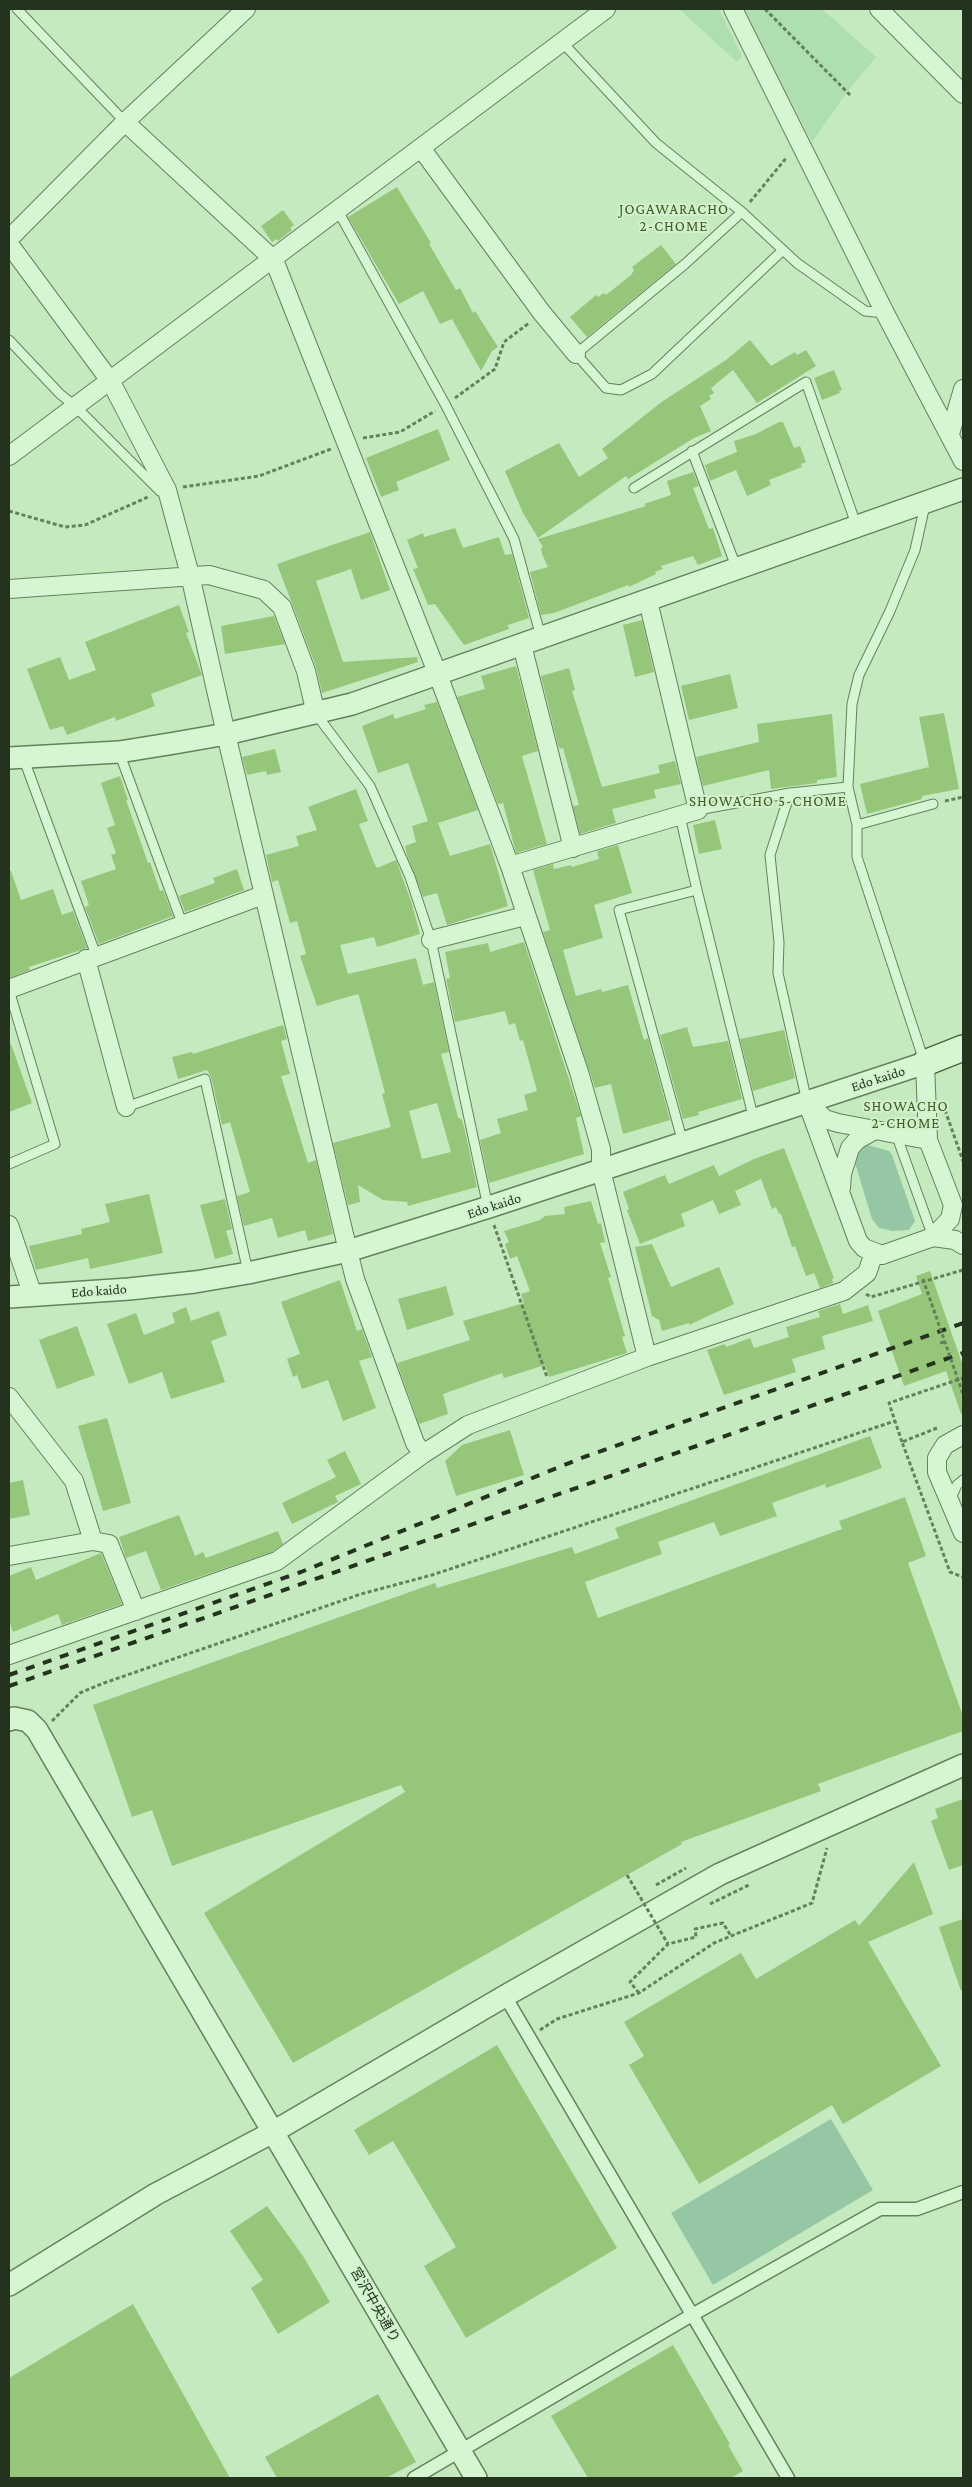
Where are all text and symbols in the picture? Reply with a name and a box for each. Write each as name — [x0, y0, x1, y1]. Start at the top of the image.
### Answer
district label: JOGAWARACHO 2-CHOME — [618, 200, 730, 235]
district label: SHOWACHO 5-CHOME — [687, 792, 849, 810]
street label: Edo kaido — [849, 1062, 907, 1096]
district label: SHOWACHO 2-CHOME — [862, 1097, 950, 1132]
street label: Edo kaido — [465, 1189, 523, 1223]
street label: Edo kaido — [71, 1281, 127, 1301]
street label: 宮沢中央通り — [347, 2264, 403, 2346]

